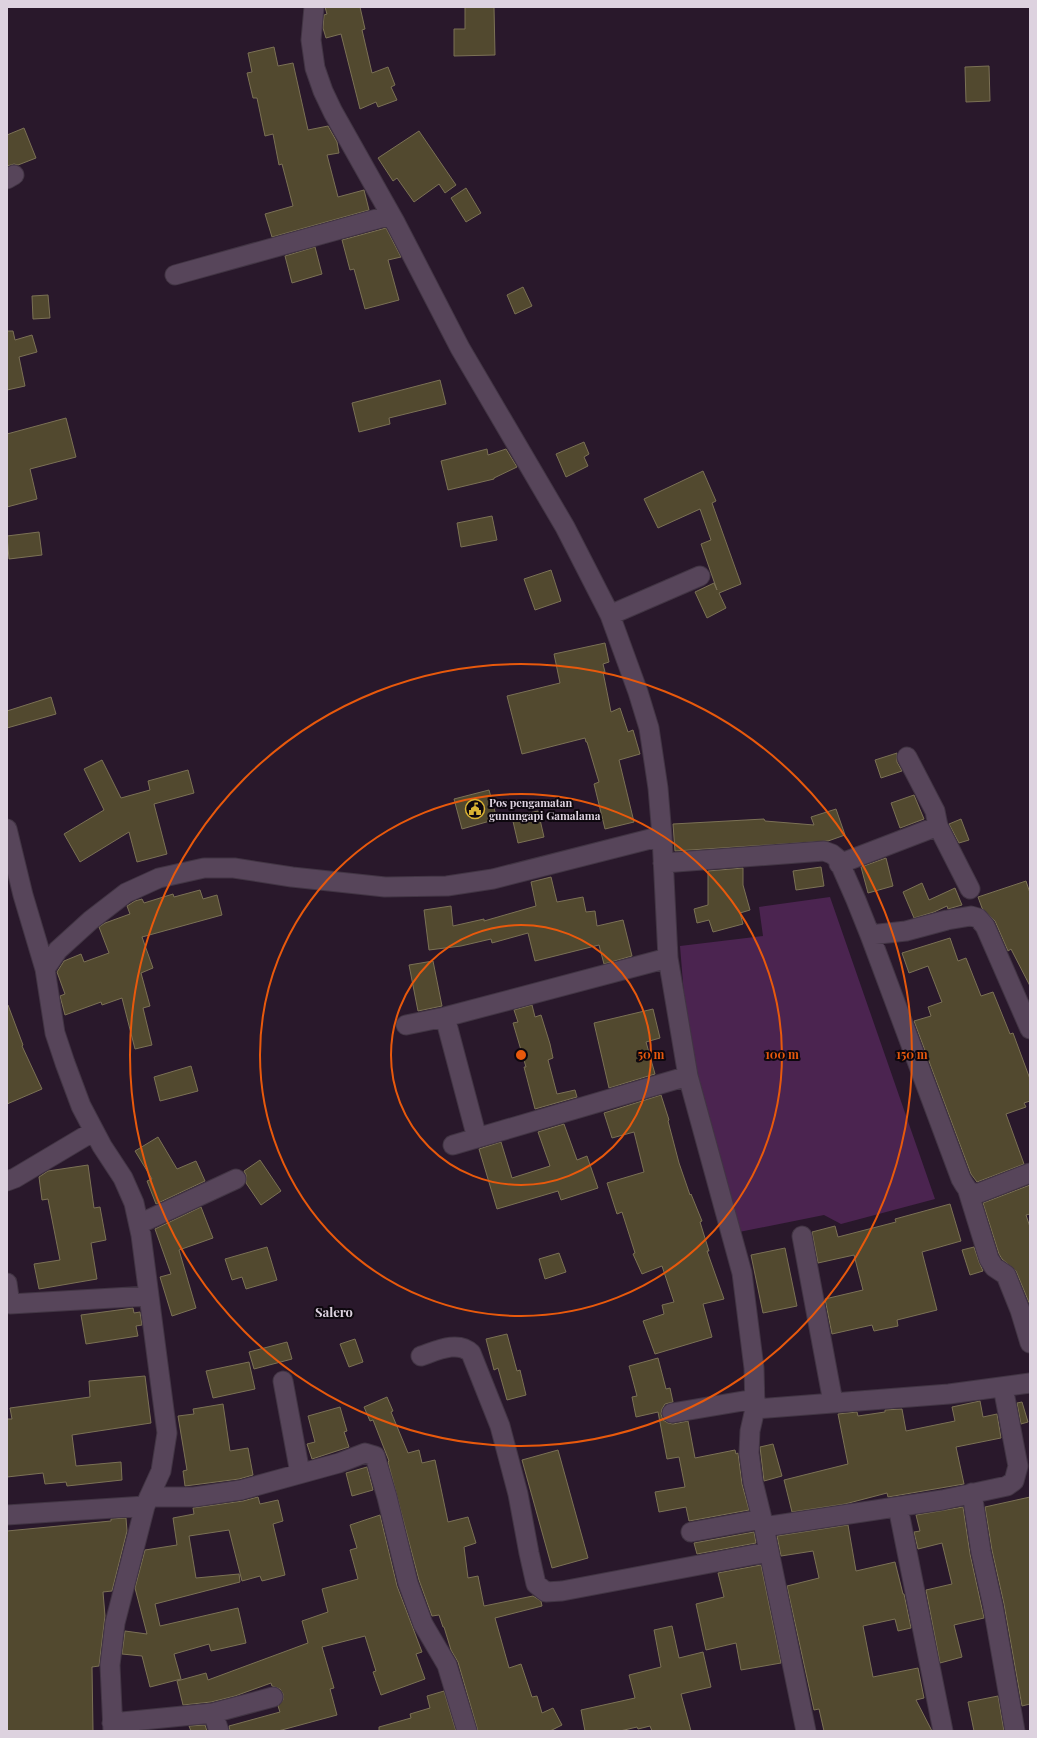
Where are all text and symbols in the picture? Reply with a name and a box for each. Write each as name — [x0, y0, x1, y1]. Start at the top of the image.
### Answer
place label: Pos pengamatan gunungapi Gamalama — [489, 795, 601, 823]
public building icon: Pos pengamatan gunungapi Gamalama — [464, 798, 486, 820]
text: 50 m — [638, 1046, 665, 1062]
text: 100 m — [765, 1046, 799, 1062]
text: 150 m — [896, 1046, 928, 1062]
centre of rings — [514, 1048, 528, 1062]
district label: Salero — [315, 1303, 353, 1320]

